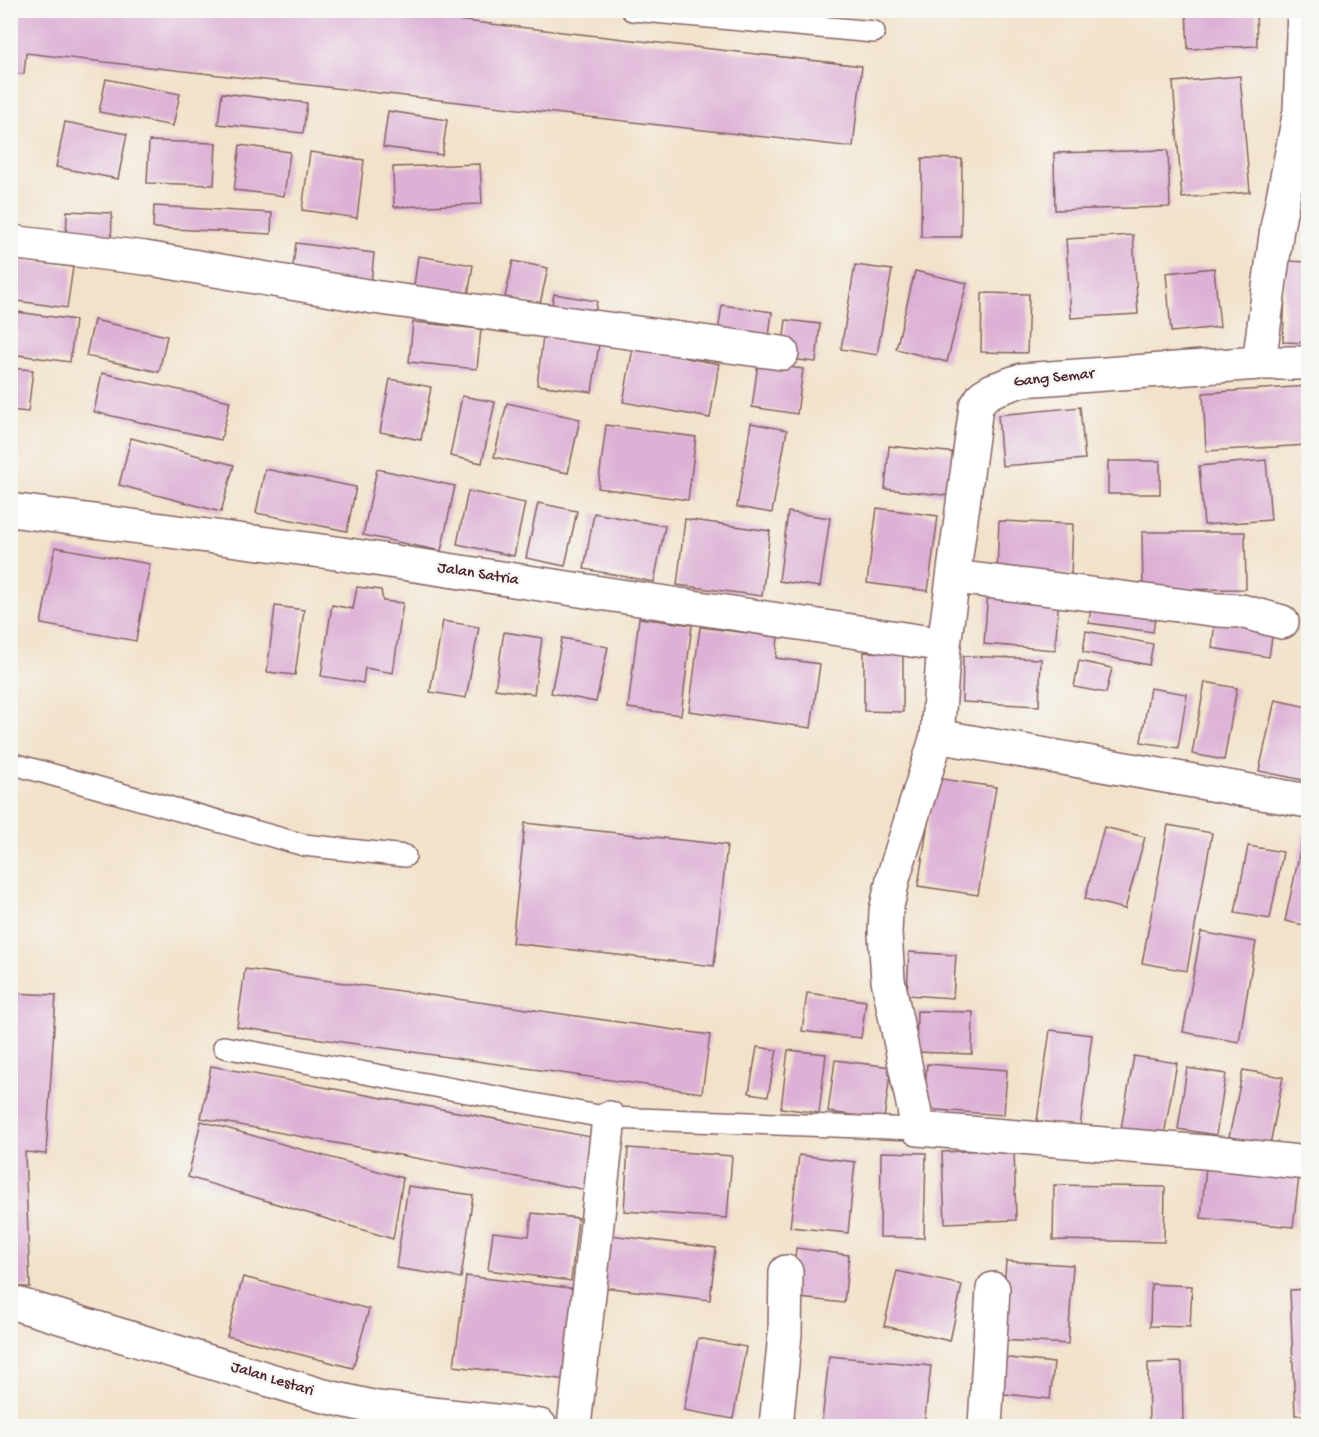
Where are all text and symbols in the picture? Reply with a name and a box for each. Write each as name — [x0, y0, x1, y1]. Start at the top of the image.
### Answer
street label: Gang Semar — [1013, 365, 1097, 393]
street label: Jalan Satria — [436, 559, 521, 591]
street label: Jalan Lestari — [228, 1358, 316, 1402]

